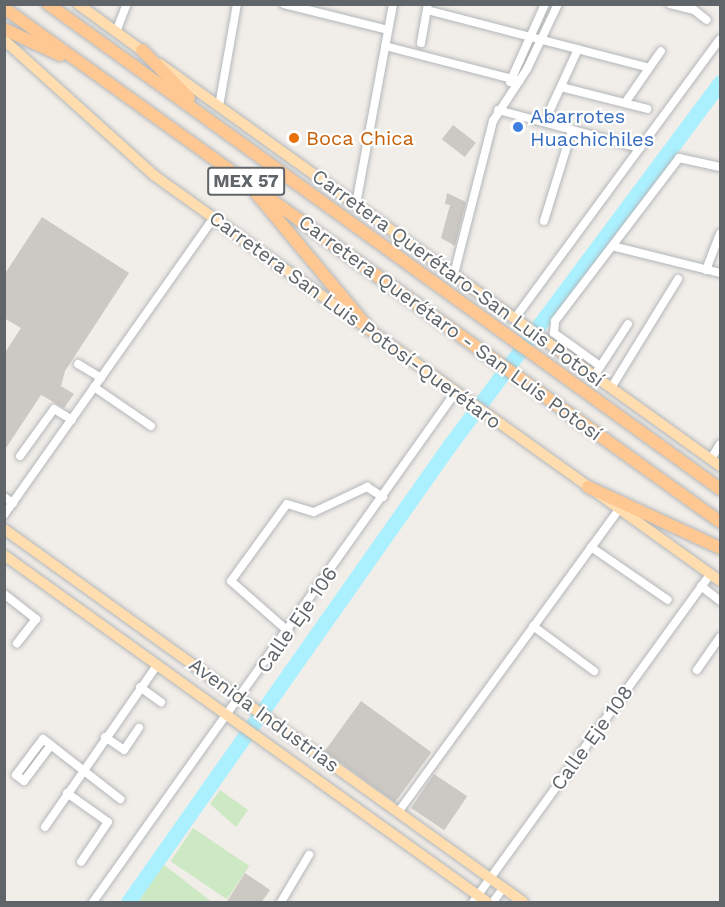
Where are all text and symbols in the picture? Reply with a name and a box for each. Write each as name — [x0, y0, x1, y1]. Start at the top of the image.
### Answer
place label: Abarrotes Huachichiles — [530, 104, 654, 151]
marker: Abarrotes Huachichiles — [511, 120, 525, 134]
place label: Boca Chica — [306, 126, 414, 150]
marker: Boca Chica — [287, 131, 301, 145]
street label: Carretera Querétaro-San Luis Potosí — [307, 164, 609, 392]
road number: MEX 57 — [207, 166, 285, 196]
street label: Carretera San Luis Potosí-Querétaro — [204, 206, 506, 434]
street label: Carretera Querétaro - San Luis Potosí — [293, 210, 607, 446]
street label: Calle Eje 106 — [251, 562, 343, 678]
street label: Avenida Industrias — [184, 652, 344, 778]
street label: Calle Eje 108 — [546, 681, 638, 795]

